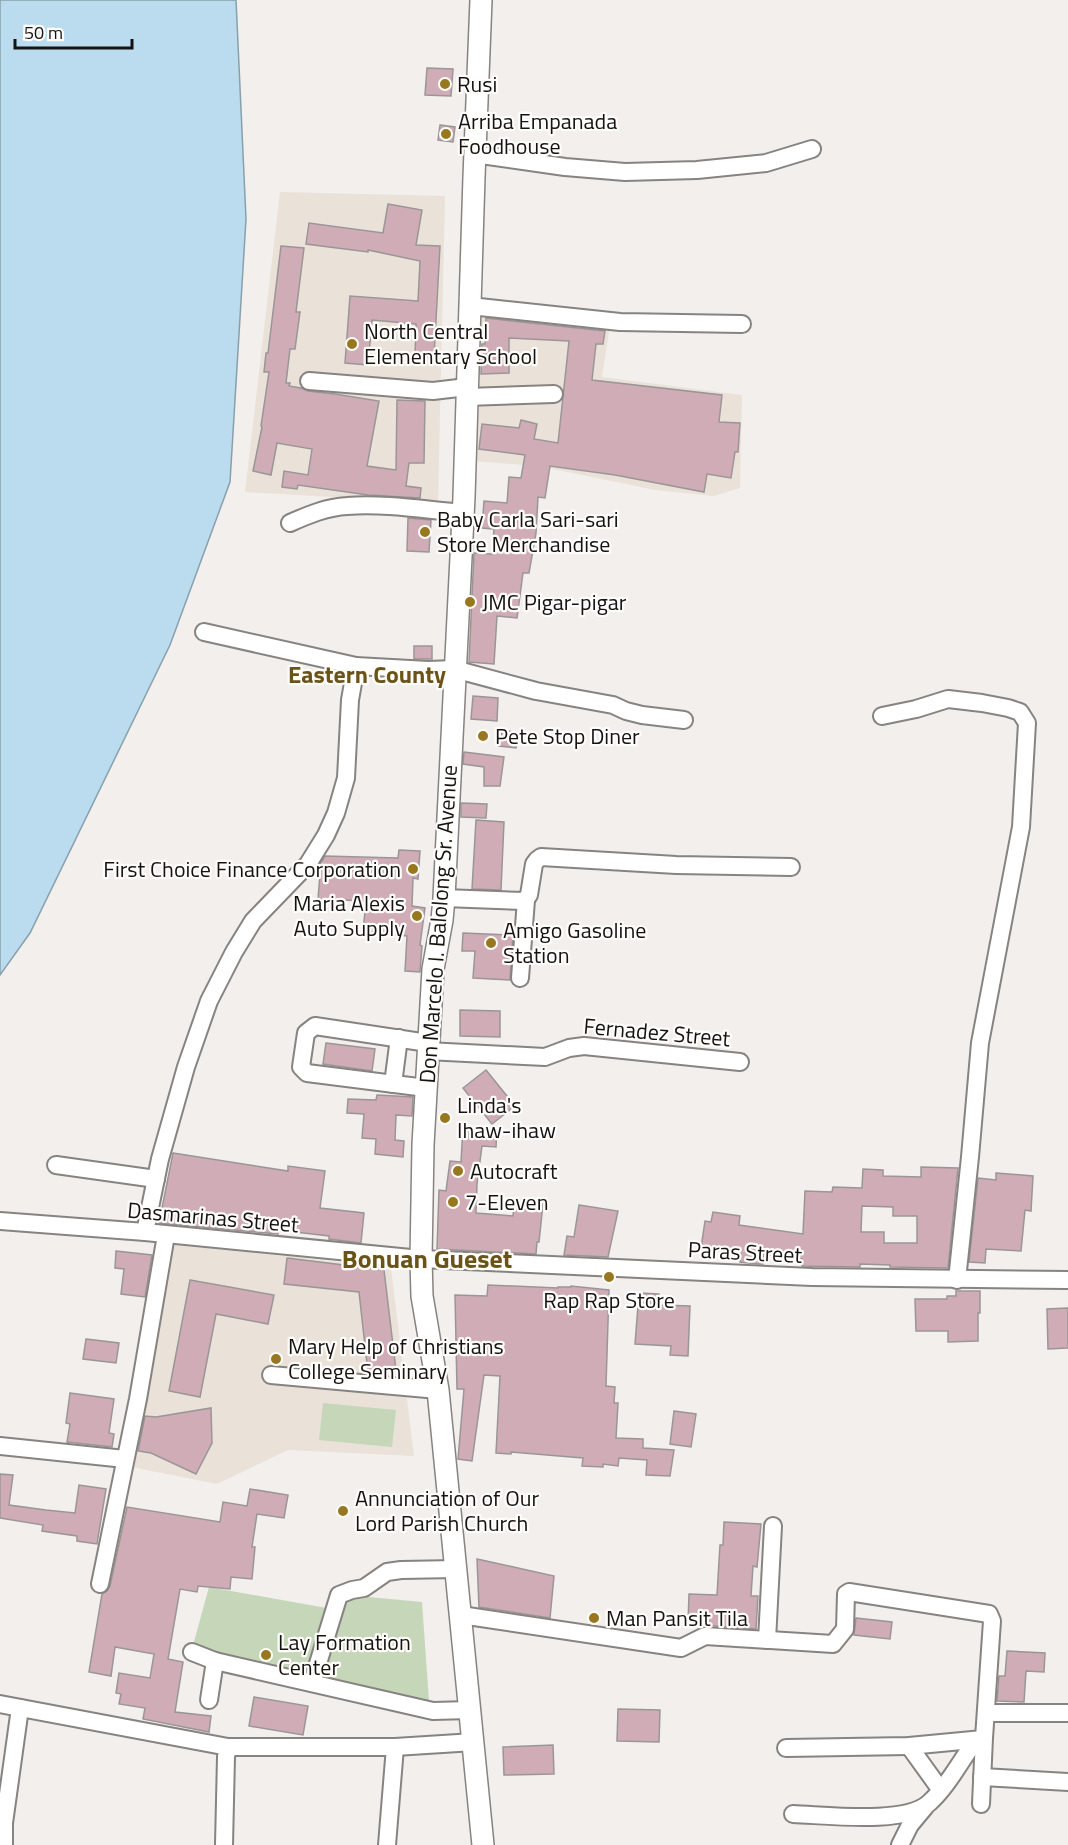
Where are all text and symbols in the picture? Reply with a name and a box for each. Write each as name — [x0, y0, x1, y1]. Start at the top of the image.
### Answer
scale bar — [15, 12, 132, 50]
text: 50 m — [24, 19, 63, 46]
place label: Rusi — [457, 67, 497, 101]
marker: Rusi — [438, 77, 452, 91]
place label: Arriba Empanada Foodhouse — [458, 104, 617, 163]
marker: Arriba Empanada Foodhouse — [439, 127, 453, 141]
place label: North Central Elementary School — [364, 314, 537, 373]
marker: North Central Elementary School — [345, 337, 359, 351]
place label: Baby Carla Sari-sari Store Merchandise — [437, 502, 619, 561]
marker: Baby Carla Sari-sari Store Merchandise — [418, 525, 432, 539]
place label: JMC Pigar-pigar — [482, 585, 627, 619]
marker: JMC Pigar-pigar — [463, 595, 477, 609]
district label: Eastern County — [288, 656, 446, 692]
place label: Pete Stop Diner — [495, 719, 640, 753]
marker: Pete Stop Diner — [476, 729, 490, 743]
street label: Don Marcelo I. Balolong Sr. Avenue — [410, 764, 466, 1084]
place label: First Choice Finance Corporation — [103, 852, 401, 886]
marker: First Choice Finance Corporation — [406, 862, 420, 876]
place label: Maria Alexis Auto Supply — [293, 886, 405, 945]
marker: Maria Alexis Auto Supply — [410, 909, 424, 923]
place label: Amigo Gasoline Station — [503, 913, 646, 972]
marker: Amigo Gasoline Station — [484, 936, 498, 950]
street label: Fernadez Street — [582, 1009, 732, 1055]
place label: Linda's Ihaw-ihaw — [457, 1088, 556, 1147]
marker: Linda's Ihaw-ihaw — [438, 1111, 452, 1125]
place label: Autocraft — [470, 1154, 558, 1188]
marker: Autocraft — [451, 1164, 465, 1178]
place label: 7-Eleven — [465, 1185, 548, 1219]
street label: Dasmarinas Street — [126, 1193, 300, 1241]
marker: 7-Eleven — [446, 1195, 460, 1209]
street label: Paras Street — [687, 1232, 803, 1272]
district label: Bonuan Gueset — [342, 1239, 512, 1278]
marker: Rap Rap Store — [602, 1270, 616, 1284]
place label: Rap Rap Store — [543, 1283, 675, 1317]
place label: Mary Help of Christians College Seminary — [288, 1329, 504, 1388]
marker: Mary Help of Christians College Seminary — [269, 1352, 283, 1366]
place label: Annunciation of Our Lord Parish Church — [355, 1481, 539, 1540]
marker: Annunciation of Our Lord Parish Church — [336, 1504, 350, 1518]
place label: Man Pansit Tila — [606, 1601, 748, 1635]
marker: Man Pansit Tila — [587, 1611, 601, 1625]
place label: Lay Formation Center — [278, 1625, 411, 1684]
marker: Lay Formation Center — [259, 1648, 273, 1662]

